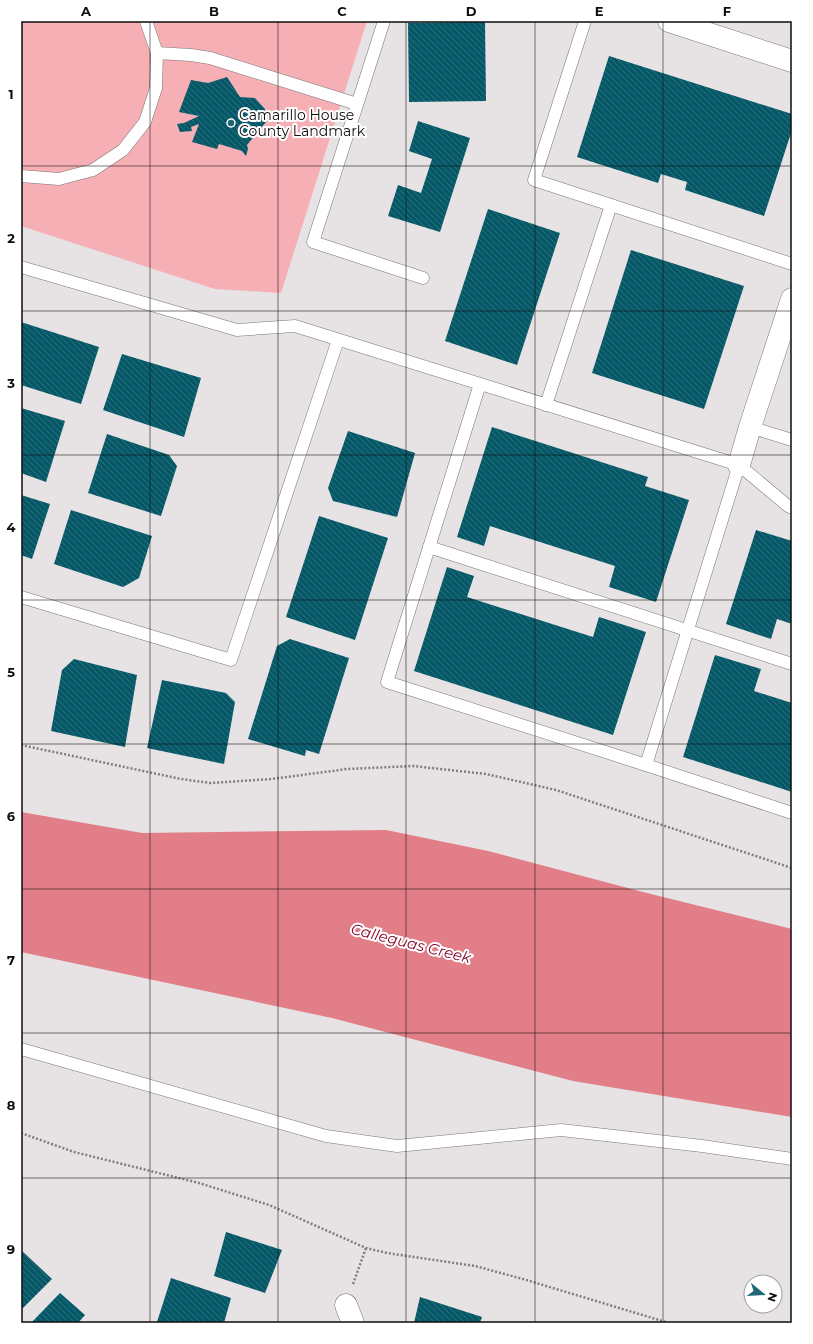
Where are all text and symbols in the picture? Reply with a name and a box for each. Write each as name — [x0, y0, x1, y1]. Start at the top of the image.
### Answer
text: A — [80, 3, 92, 19]
text: B — [209, 3, 219, 19]
text: C — [337, 3, 347, 19]
text: D — [466, 3, 477, 19]
text: E — [595, 3, 604, 19]
text: F — [723, 3, 731, 19]
text: 1 — [8, 86, 14, 102]
place label: Camarillo House County Landmark — [239, 106, 366, 140]
marker: Camarillo House County Landmark — [226, 118, 236, 128]
text: 2 — [7, 230, 15, 246]
text: 3 — [6, 375, 15, 391]
text: 4 — [7, 519, 16, 535]
text: 5 — [7, 664, 15, 680]
text: 6 — [7, 808, 16, 824]
water label: Calleguas Creek — [349, 919, 474, 967]
text: 7 — [7, 952, 15, 968]
text: 8 — [7, 1097, 16, 1113]
text: 9 — [7, 1241, 15, 1257]
north arrow — [743, 1274, 783, 1314]
text: N — [764, 1291, 781, 1303]

